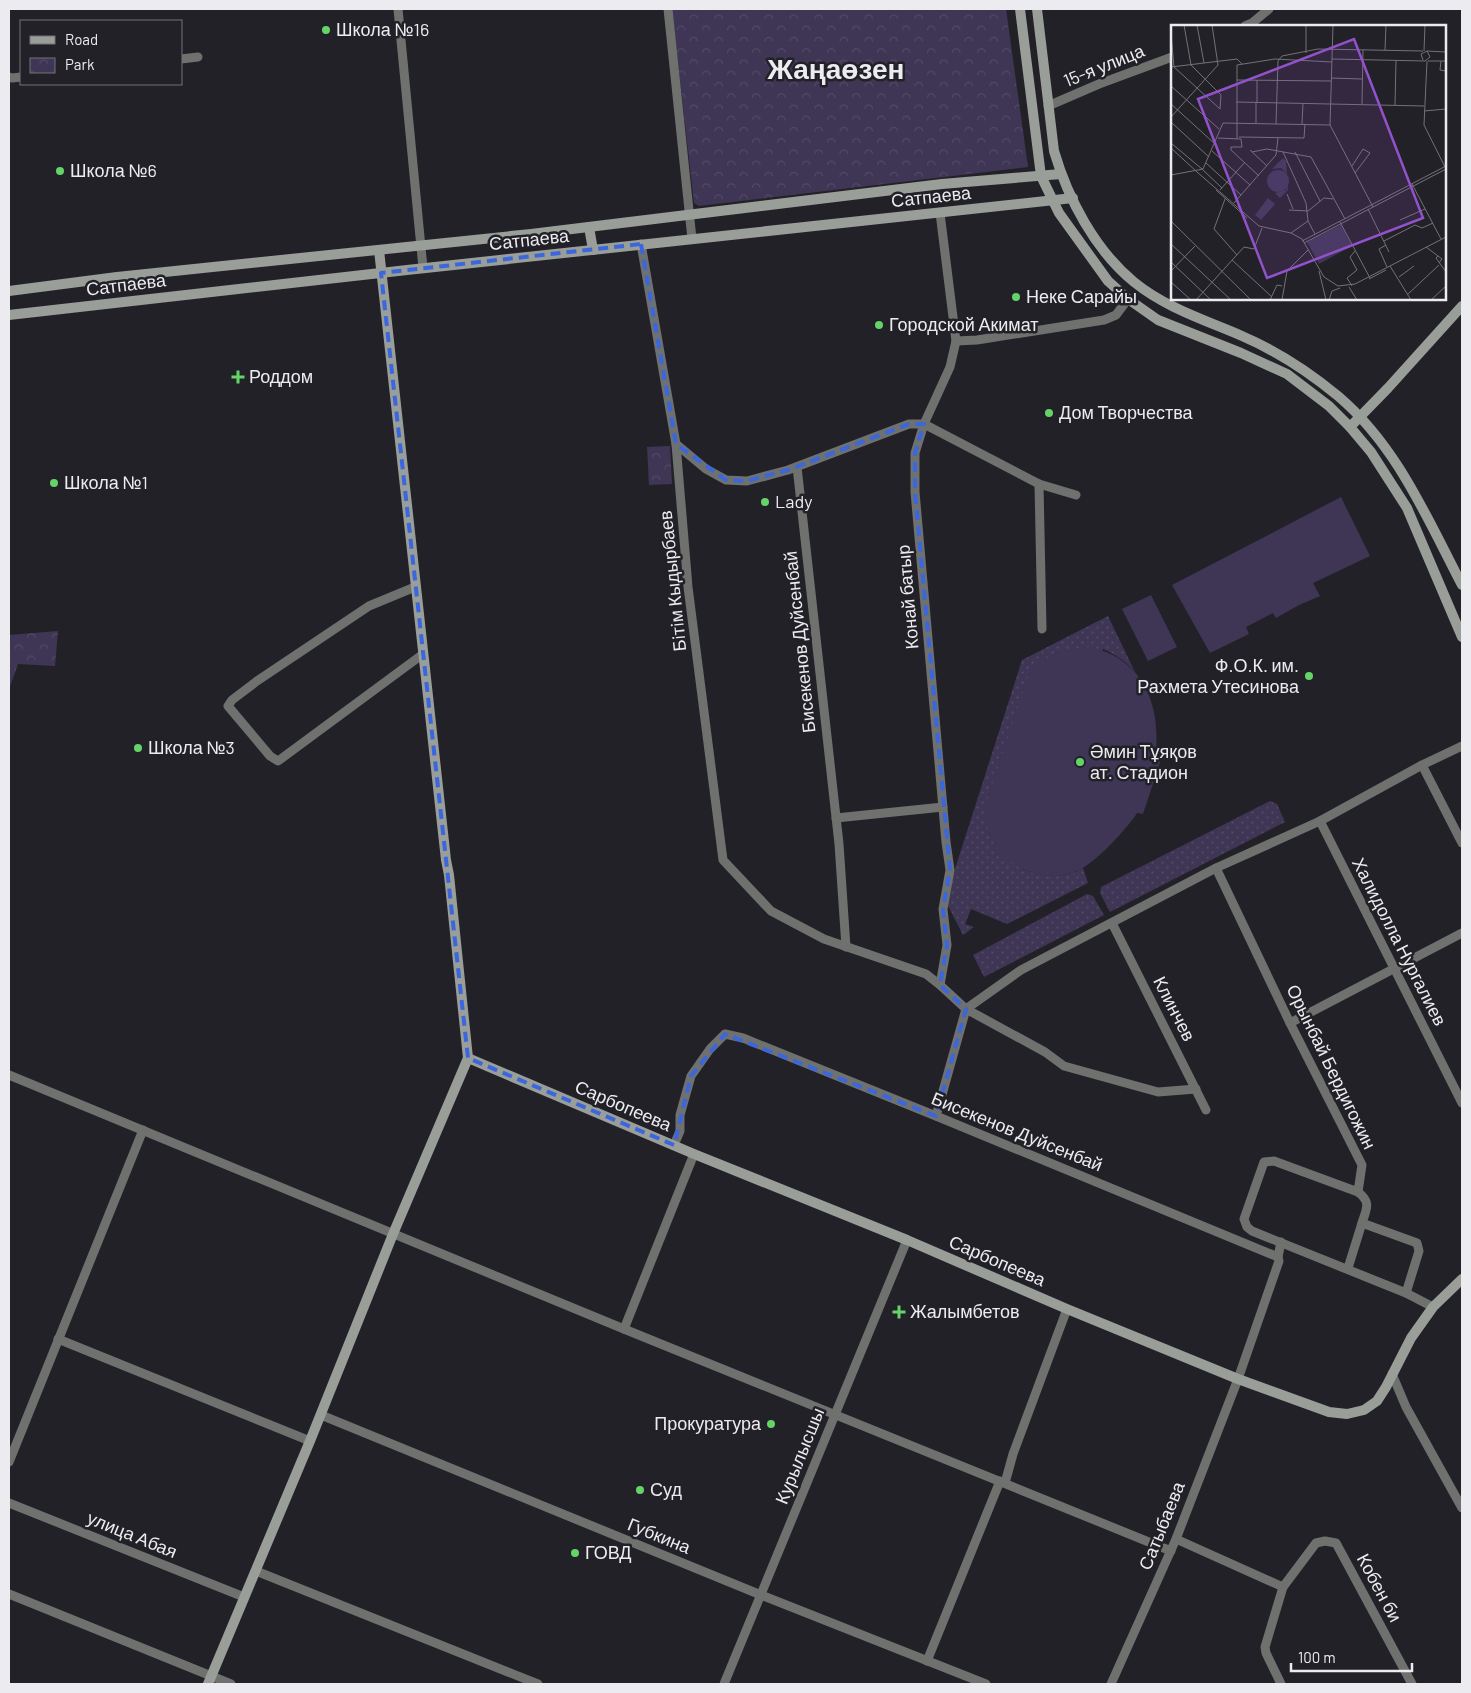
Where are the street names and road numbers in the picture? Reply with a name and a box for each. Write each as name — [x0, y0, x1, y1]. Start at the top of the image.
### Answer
street label: 15-я улица — [1060, 38, 1148, 91]
street label: Сатпаева — [890, 181, 973, 211]
street label: Сатпаева — [488, 224, 571, 254]
street label: Сатпаева — [85, 268, 168, 300]
street label: Бiтiм Кыдырбаев — [654, 510, 690, 653]
street label: Конай батыр — [891, 544, 923, 650]
street label: Бисекенов Дуйсенбай — [779, 550, 819, 734]
street label: Халидолла Нургалиев — [1348, 854, 1452, 1029]
street label: Клинчев — [1149, 972, 1201, 1045]
street label: Орынбай Бердигожин — [1282, 981, 1381, 1152]
street label: Сарбопеева — [572, 1075, 676, 1136]
street label: Бисекенов Дуйсенбай — [929, 1087, 1106, 1175]
street label: Сарбопеева — [946, 1230, 1050, 1291]
street label: Курылысшы — [770, 1404, 828, 1507]
street label: Сатыбаева — [1133, 1477, 1189, 1573]
street label: улица Абая — [84, 1506, 180, 1562]
street label: Губкина — [625, 1513, 695, 1558]
street label: Кобен би — [1353, 1549, 1407, 1626]

